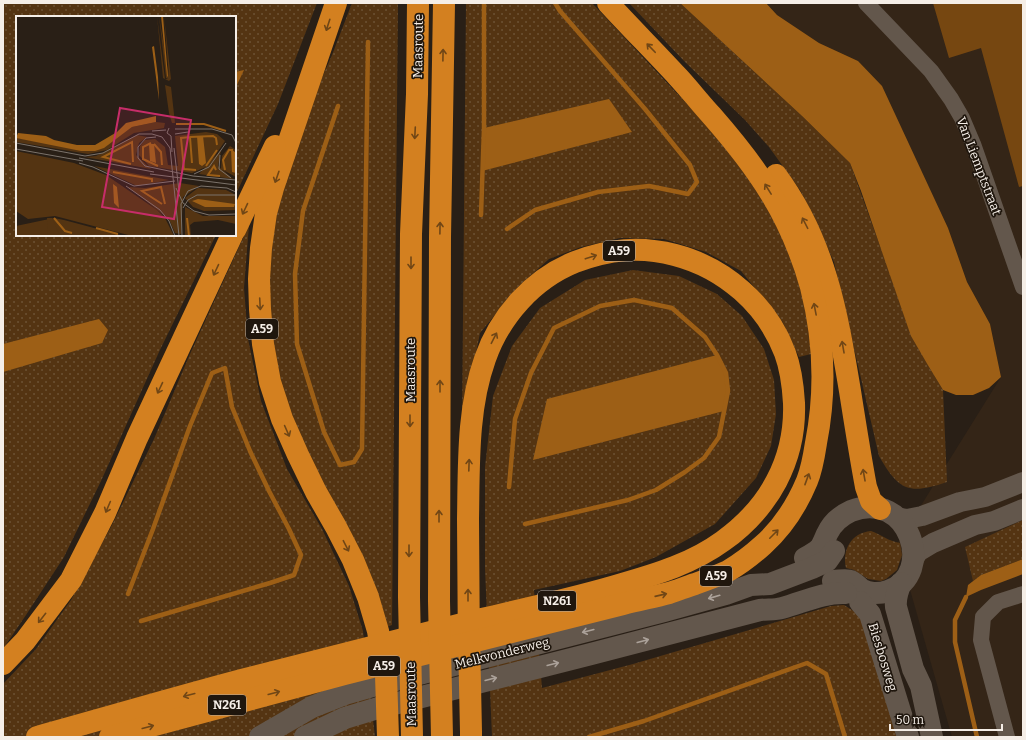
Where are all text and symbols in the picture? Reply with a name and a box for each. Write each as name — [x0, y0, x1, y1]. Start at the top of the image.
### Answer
street label: Maasroute — [410, 14, 426, 78]
inset map — [16, 16, 236, 236]
one-way arrow — [324, 19, 332, 31]
one-way arrow — [646, 43, 656, 53]
one-way arrow — [439, 49, 447, 62]
street label: Van Liemptstraat — [953, 115, 1005, 217]
one-way arrow — [412, 126, 419, 139]
one-way arrow — [272, 170, 280, 182]
one-way arrow — [764, 184, 772, 195]
one-way arrow — [241, 203, 248, 215]
one-way arrow — [801, 217, 808, 229]
one-way arrow — [436, 222, 444, 235]
road number: A59 — [603, 241, 635, 261]
one-way arrow — [584, 253, 597, 260]
one-way arrow — [407, 256, 415, 269]
one-way arrow — [212, 264, 219, 276]
one-way arrow — [256, 297, 264, 310]
one-way arrow — [811, 303, 819, 316]
road number: A59 — [246, 319, 278, 339]
one-way arrow — [491, 333, 499, 345]
street label: Maasroute — [403, 338, 418, 402]
one-way arrow — [838, 341, 846, 354]
one-way arrow — [436, 380, 443, 393]
one-way arrow — [156, 382, 163, 394]
one-way arrow — [406, 414, 414, 427]
one-way arrow — [284, 424, 291, 436]
one-way arrow — [465, 459, 473, 472]
one-way arrow — [860, 469, 868, 482]
one-way arrow — [804, 474, 812, 486]
one-way arrow — [104, 500, 111, 512]
one-way arrow — [435, 510, 443, 523]
one-way arrow — [769, 529, 779, 539]
one-way arrow — [343, 540, 350, 552]
one-way arrow — [405, 544, 413, 557]
road number: A59 — [700, 566, 732, 586]
one-way arrow — [464, 589, 472, 602]
one-way arrow — [654, 590, 667, 598]
road number: N261 — [538, 591, 576, 611]
one-way arrow — [707, 594, 720, 601]
one-way arrow — [38, 613, 46, 624]
street label: Biesbosweg — [865, 621, 901, 693]
one-way arrow — [582, 627, 595, 635]
street label: Melkvonderweg — [453, 634, 551, 672]
one-way arrow — [636, 637, 649, 644]
road number: A59 — [368, 656, 400, 676]
one-way arrow — [546, 659, 559, 667]
street label: Maasroute — [403, 662, 419, 726]
one-way arrow — [485, 675, 498, 682]
one-way arrow — [267, 689, 280, 696]
one-way arrow — [183, 691, 196, 699]
road number: N261 — [208, 695, 246, 715]
scale bar — [890, 706, 1002, 732]
text: 50 m — [896, 713, 925, 727]
one-way arrow — [141, 723, 154, 730]

